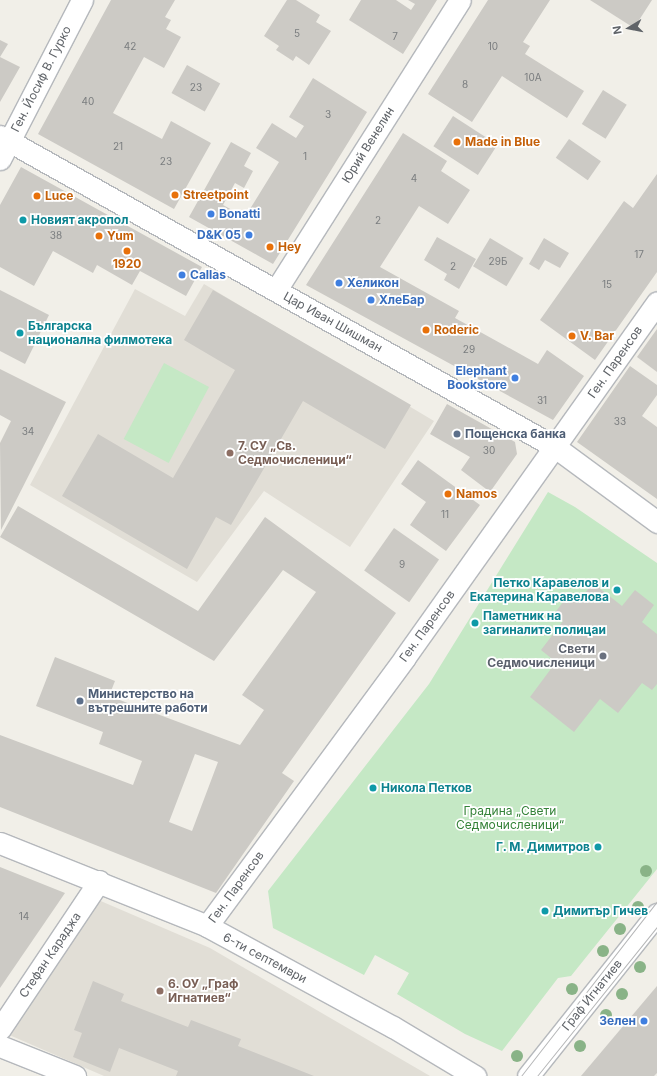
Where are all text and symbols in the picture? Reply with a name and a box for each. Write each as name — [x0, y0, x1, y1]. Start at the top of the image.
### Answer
north arrow — [609, 8, 649, 48]
street label: Ген. Йосиф В. Гурко — [8, 24, 74, 134]
text: N — [610, 25, 625, 35]
house number: 5 — [294, 28, 300, 40]
house number: 7 — [392, 31, 398, 43]
house number: 42 — [124, 41, 136, 53]
house number: 10 — [488, 41, 498, 53]
house number: 10А — [524, 72, 542, 84]
house number: 8 — [462, 79, 468, 91]
house number: 23 — [190, 82, 202, 94]
house number: 40 — [82, 96, 94, 108]
street label: Юрий Венелин — [339, 104, 397, 186]
house number: 3 — [325, 109, 331, 121]
place label: Made in Blue — [465, 135, 540, 149]
marker: Made in Blue — [452, 137, 462, 147]
house number: 21 — [113, 141, 123, 153]
house number: 1 — [303, 151, 307, 163]
house number: 23 — [160, 156, 172, 168]
house number: 4 — [411, 173, 417, 185]
place label: Streetpoint — [183, 188, 249, 202]
place label: Luce — [45, 189, 73, 203]
marker: Streetpoint — [170, 190, 180, 200]
marker: Luce — [32, 191, 42, 201]
place label: Bonatti — [219, 207, 260, 221]
marker: Bonatti — [206, 209, 216, 219]
place label: Новият акропол — [31, 213, 128, 227]
marker: Новият акропол — [18, 215, 28, 225]
house number: 2 — [375, 215, 381, 227]
place label: D&K 05 — [197, 228, 241, 242]
place label: Yum — [107, 229, 134, 243]
house number: 38 — [50, 230, 62, 242]
marker: D&K 05 — [244, 230, 254, 240]
marker: Yum — [94, 231, 104, 241]
place label: Hey — [278, 240, 301, 254]
marker: Hey — [265, 242, 275, 252]
marker: 1920 — [122, 246, 132, 256]
house number: 17 — [634, 249, 644, 261]
house number: 29Б — [489, 256, 507, 268]
place label: 1920 — [113, 257, 141, 271]
house number: 2 — [450, 261, 456, 273]
place label: Callas — [190, 268, 226, 282]
marker: Callas — [177, 270, 187, 280]
place label: Хеликон — [347, 276, 399, 290]
marker: Хеликон — [334, 278, 344, 288]
house number: 15 — [602, 279, 612, 291]
street label: Цар Иван Шишман — [281, 289, 385, 355]
place label: ХлеБар — [379, 293, 425, 307]
marker: ХлеБар — [366, 295, 376, 305]
place label: Българска национална филмотека — [28, 319, 172, 347]
place label: Roderic — [434, 323, 479, 337]
street label: Ген. Паренсов — [585, 323, 645, 401]
marker: Roderic — [421, 325, 431, 335]
marker: Българска национална филмотека — [15, 328, 25, 338]
place label: V. Bar — [580, 329, 614, 343]
marker: V. Bar — [567, 331, 577, 341]
house number: 29 — [463, 344, 475, 356]
place label: Elephant Bookstore — [447, 364, 507, 392]
marker: Elephant Bookstore — [510, 373, 520, 383]
house number: 31 — [537, 395, 547, 407]
house number: 33 — [614, 416, 626, 428]
house number: 34 — [22, 426, 34, 438]
place label: Пощенска банка — [465, 427, 566, 441]
marker: Пощенска банка — [452, 429, 462, 439]
place label: 7. СУ „Св. Седмочисленици“ — [238, 439, 352, 467]
house number: 30 — [483, 445, 495, 457]
marker: 7. СУ „Св. Седмочисленици“ — [225, 448, 235, 458]
place label: Namos — [456, 487, 497, 501]
marker: Namos — [443, 489, 453, 499]
house number: 11 — [441, 509, 449, 521]
house number: 9 — [399, 559, 405, 571]
place label: Петко Каравелов и Екатерина Каравелова — [470, 576, 609, 604]
marker: Петко Каравелов и Екатерина Каравелова — [612, 585, 622, 595]
street label: Ген. Паренсов — [396, 587, 458, 665]
place label: Паметник на загиналите полицаи — [483, 609, 606, 637]
marker: Паметник на загиналите полицаи — [470, 618, 480, 628]
place label: Свети Седмочисленици — [487, 642, 595, 670]
marker: Свети Седмочисленици — [598, 651, 608, 661]
place label: Министерство на вътрешните работи — [88, 687, 208, 715]
marker: Министерство на вътрешните работи — [75, 696, 85, 706]
place label: Никола Петков — [381, 781, 472, 795]
marker: Никола Петков — [368, 783, 378, 793]
park label: Градина „Свети Седмочисленици“ — [456, 804, 564, 832]
place label: Г. М. Димитров — [495, 840, 590, 854]
marker: Г. М. Димитров — [593, 842, 603, 852]
street label: Ген. Паренсов — [205, 848, 267, 926]
place label: Димитър Гичев — [553, 904, 648, 918]
marker: Димитър Гичев — [540, 906, 550, 916]
street label: Стефан Караджа — [16, 910, 84, 1000]
house number: 14 — [19, 911, 29, 923]
street label: 6-ти септември — [221, 930, 309, 986]
street label: Граф Игнатиев — [559, 957, 625, 1033]
place label: 6. ОУ „Граф Игнатиев“ — [168, 977, 239, 1005]
marker: 6. ОУ „Граф Игнатиев“ — [155, 986, 165, 996]
place label: Зелен — [599, 1014, 636, 1028]
marker: Зелен — [639, 1016, 649, 1026]

